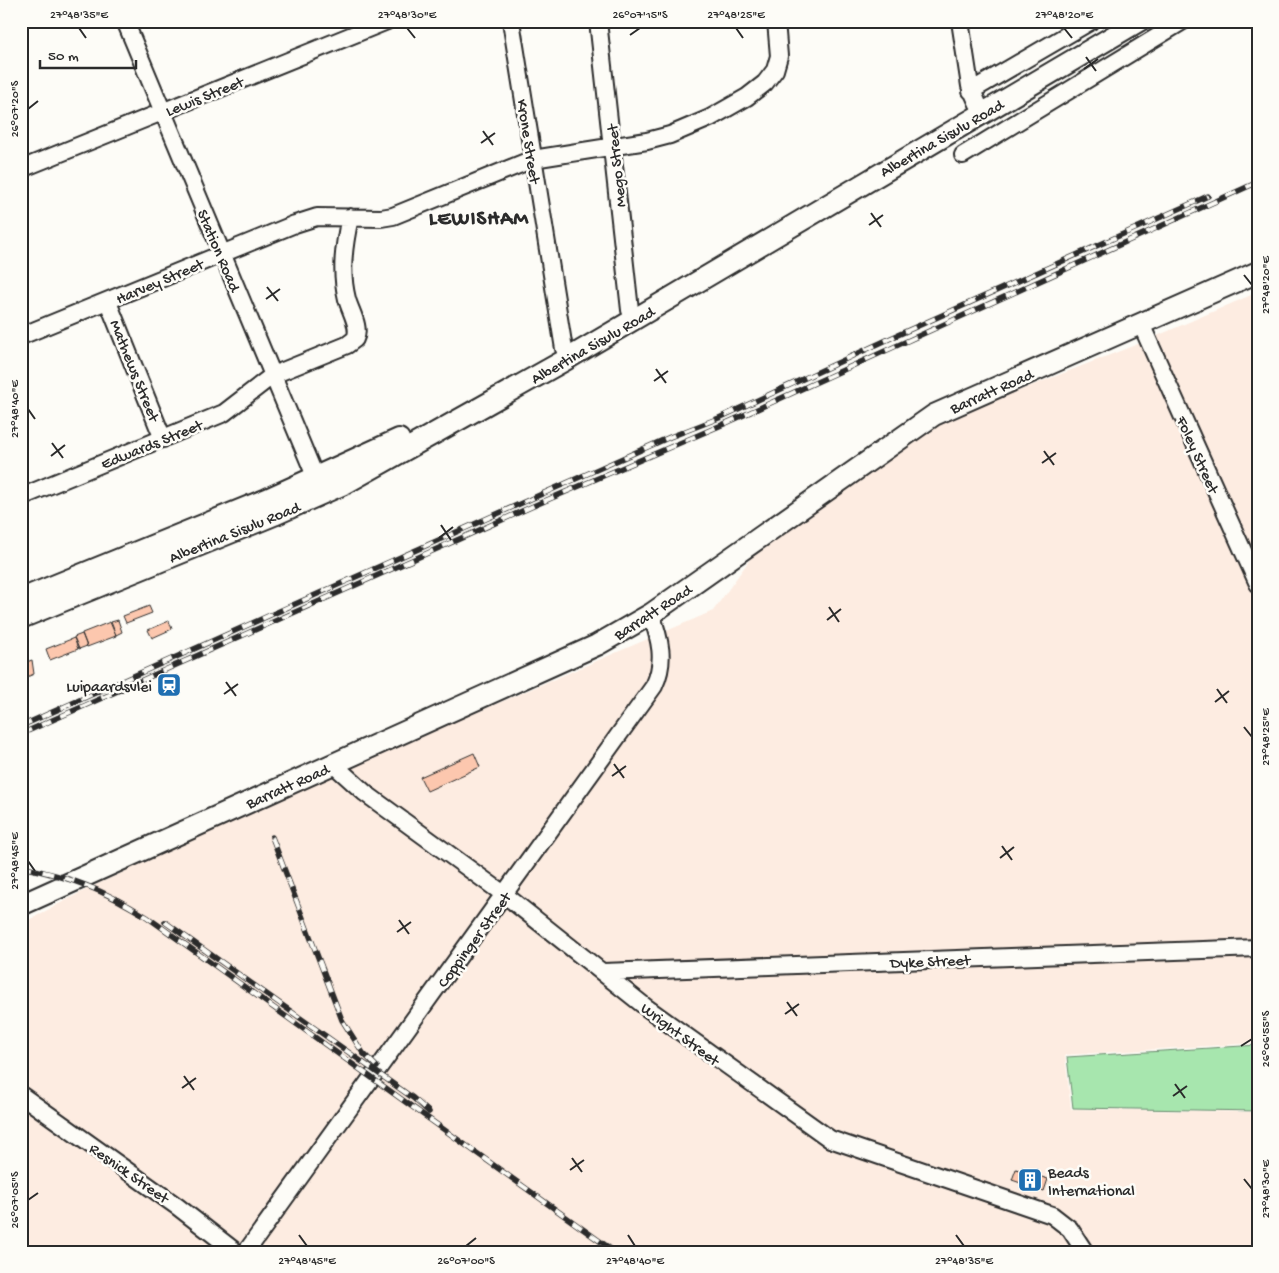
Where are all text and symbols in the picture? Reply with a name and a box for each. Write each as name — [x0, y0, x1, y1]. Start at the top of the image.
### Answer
text: 27°48'35"E — [50, 9, 108, 23]
text: 27°48'30"E — [378, 9, 437, 23]
text: 26°07'15"S — [612, 9, 668, 23]
text: 27°48'25"E — [707, 9, 765, 23]
text: 27°48'20"E — [1035, 9, 1094, 23]
scale bar — [40, 38, 136, 70]
text: 50 m — [48, 48, 79, 66]
street label: Lewis Street — [164, 73, 248, 122]
text: 26°07'20"S — [9, 80, 23, 137]
street label: Albertina Sisulu Road — [878, 96, 1009, 183]
street label: Krone Street — [511, 98, 543, 187]
street label: Mego Street — [605, 122, 632, 208]
street label: Station Road — [191, 207, 243, 297]
district label: LEWISHAM — [429, 208, 530, 233]
text: 27°48'20"E — [1260, 255, 1274, 314]
street label: Harvey Street — [114, 256, 208, 310]
street label: Albertina Sisulu Road — [529, 303, 660, 390]
street label: Mathews Street — [104, 318, 162, 426]
street label: Barratt Road — [947, 366, 1038, 420]
text: 27°48'40"E — [9, 380, 23, 438]
street label: Foley Street — [1170, 413, 1222, 498]
street label: Edwards Street — [99, 417, 207, 475]
street label: Albertina Sisulu Road — [167, 499, 305, 569]
street label: Barratt Road — [611, 581, 698, 647]
station icon: Luipaardsvlei — [156, 672, 182, 698]
place label: Luipaardsvlei — [66, 679, 152, 698]
text: 27°48'25"E — [1260, 708, 1274, 766]
street label: Barratt Road — [243, 761, 334, 815]
text: 27°48'45"E — [9, 832, 23, 890]
street label: Coppinger Street — [435, 888, 518, 992]
street label: Dyke Street — [889, 953, 972, 974]
street label: Wright Street — [636, 1000, 723, 1072]
text: 26°06'55"S — [1260, 1010, 1274, 1067]
street label: Resnick Street — [85, 1141, 173, 1210]
text: 27°48'30"E — [1260, 1159, 1274, 1218]
place label: Beads International — [1047, 1165, 1135, 1202]
building icon: Beads International — [1017, 1167, 1043, 1193]
text: 26°07'05"S — [9, 1171, 23, 1229]
text: 27°48'45"E — [278, 1255, 336, 1269]
text: 26°07'00"S — [437, 1255, 495, 1269]
text: 27°48'40"E — [606, 1255, 664, 1269]
text: 27°48'35"E — [935, 1255, 993, 1269]

